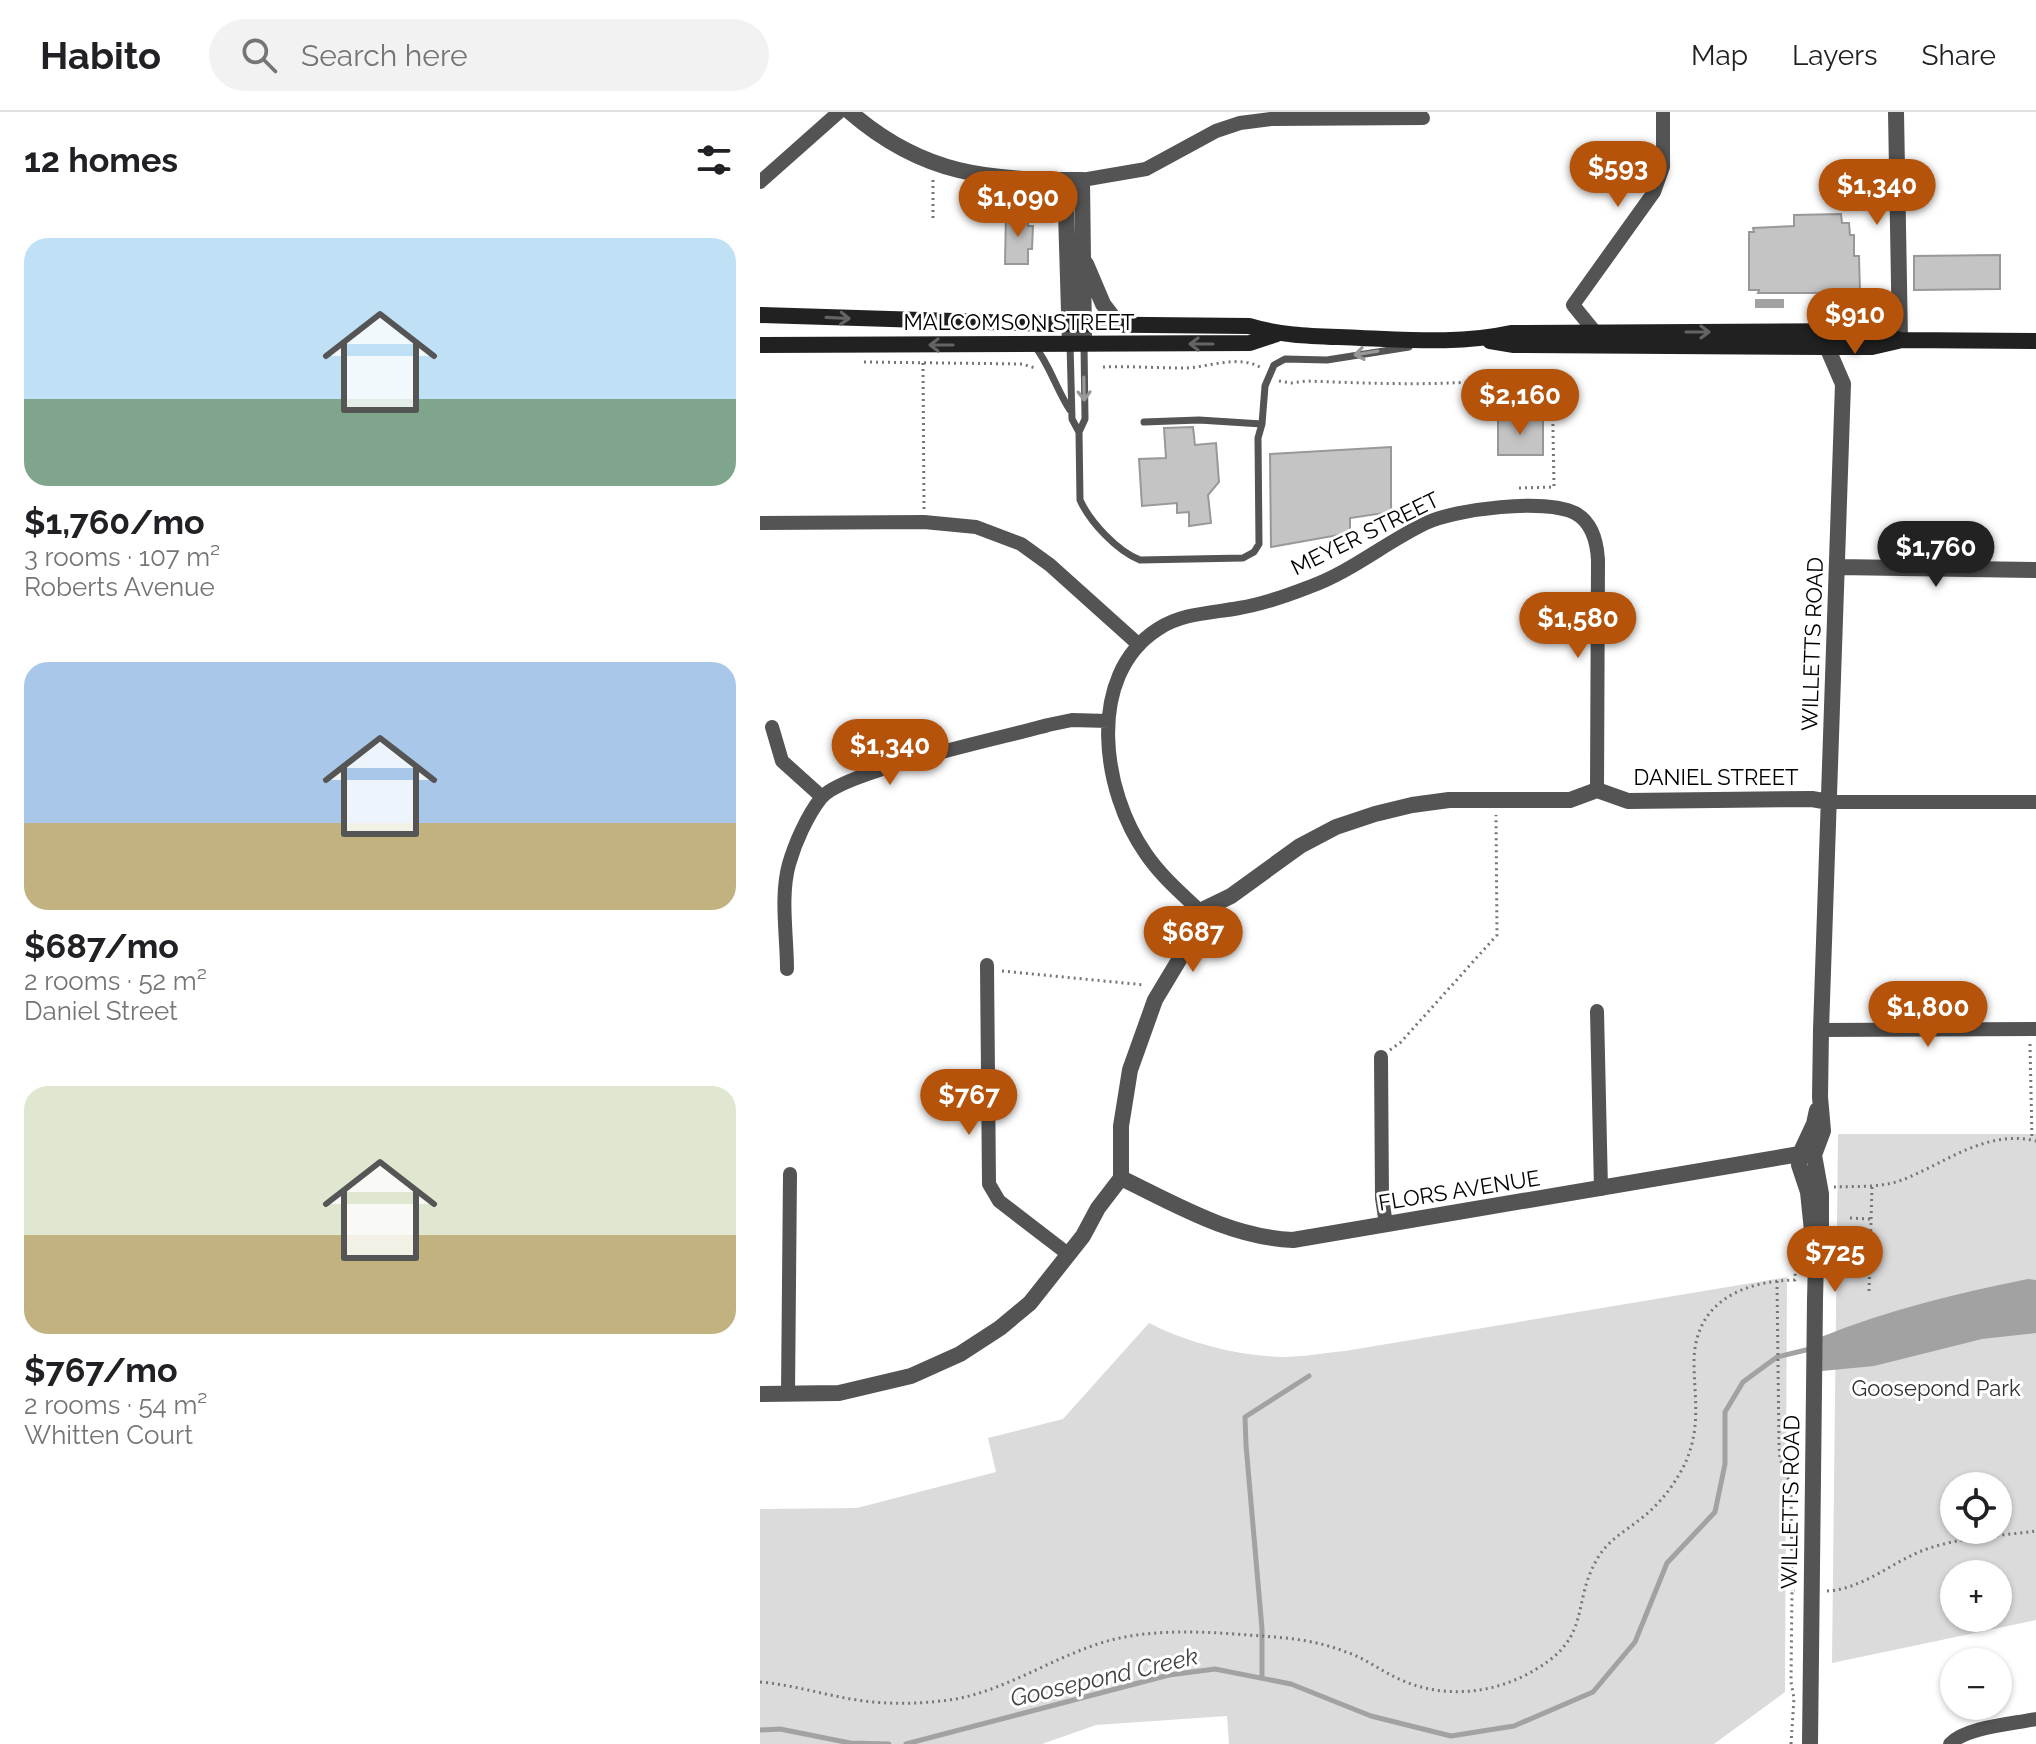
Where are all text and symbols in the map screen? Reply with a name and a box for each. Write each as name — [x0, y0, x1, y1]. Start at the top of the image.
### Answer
search box — [209, 19, 769, 91]
text: Habito — [40, 33, 161, 78]
icon: search — [237, 33, 281, 77]
text: Search here — [301, 38, 468, 73]
text: Map — [1691, 39, 1748, 72]
text: Layers — [1792, 39, 1878, 72]
text: Share — [1922, 39, 1996, 72]
icon: filters — [692, 138, 736, 182]
text: 12 homes — [24, 140, 178, 180]
pin: $593 — [1571, 141, 1665, 209]
text: $593 — [1588, 152, 1648, 182]
pin: $1,340 — [1812, 159, 1942, 227]
text: $1,340 — [1837, 170, 1917, 200]
pin: $1,090 — [953, 171, 1083, 239]
text: $1,090 — [977, 182, 1059, 212]
pin: $910 — [1808, 288, 1902, 356]
icon: home — [308, 290, 452, 434]
text: $910 — [1825, 299, 1885, 329]
street label: MALCOMSON STREET — [904, 309, 1135, 335]
one-way arrow — [824, 311, 851, 326]
one-way arrow — [1684, 324, 1711, 340]
one-way arrow — [1188, 336, 1215, 352]
one-way arrow — [928, 337, 955, 353]
one-way arrow — [1353, 347, 1379, 362]
pin: $2,160 — [1455, 369, 1585, 437]
one-way arrow — [1077, 375, 1092, 402]
text: $2,160 — [1479, 380, 1561, 410]
street label: MEYER STREET — [1287, 486, 1444, 580]
text: $1,760/mo — [24, 502, 205, 542]
pin: $1,760 — [1871, 521, 2001, 589]
text: $1,760 — [1895, 532, 1977, 562]
text: 3 rooms · 107 m² — [24, 542, 220, 572]
street label: WILLETTS ROAD — [1796, 556, 1828, 732]
text: Roberts Avenue — [24, 572, 215, 602]
pin: $1,580 — [1513, 592, 1643, 660]
text: $1,580 — [1537, 603, 1619, 633]
icon: home — [308, 714, 452, 858]
pin: $1,340 — [825, 719, 955, 787]
text: $1,340 — [850, 730, 930, 760]
street label: DANIEL STREET — [1633, 764, 1799, 790]
pin: $687 — [1146, 906, 1240, 974]
text: $687 — [1162, 917, 1224, 947]
text: $687/mo — [24, 926, 179, 966]
text: 2 rooms · 52 m² — [24, 966, 207, 996]
pin: $1,800 — [1863, 981, 1993, 1049]
text: $1,800 — [1887, 992, 1970, 1022]
text: Daniel Street — [24, 996, 178, 1026]
pin: $767 — [922, 1069, 1016, 1137]
text: $767 — [938, 1080, 1000, 1110]
icon: home — [308, 1138, 452, 1282]
street label: FLORS AVENUE — [1376, 1164, 1542, 1216]
pin: $725 — [1788, 1226, 1882, 1294]
text: $725 — [1805, 1237, 1865, 1267]
text: $767/mo — [24, 1350, 178, 1390]
park label: Goosepond Park — [1851, 1375, 2021, 1401]
text: 2 rooms · 54 m² — [24, 1390, 207, 1420]
street label: WILLETTS ROAD — [1775, 1415, 1805, 1589]
text: Whitten Court — [24, 1420, 193, 1450]
map controls — [1940, 1472, 2012, 1720]
button: locate — [1940, 1472, 2012, 1544]
button: + — [1940, 1560, 2012, 1632]
water label: Goosepond Creek — [1007, 1641, 1201, 1713]
button: − — [1940, 1648, 2012, 1720]

